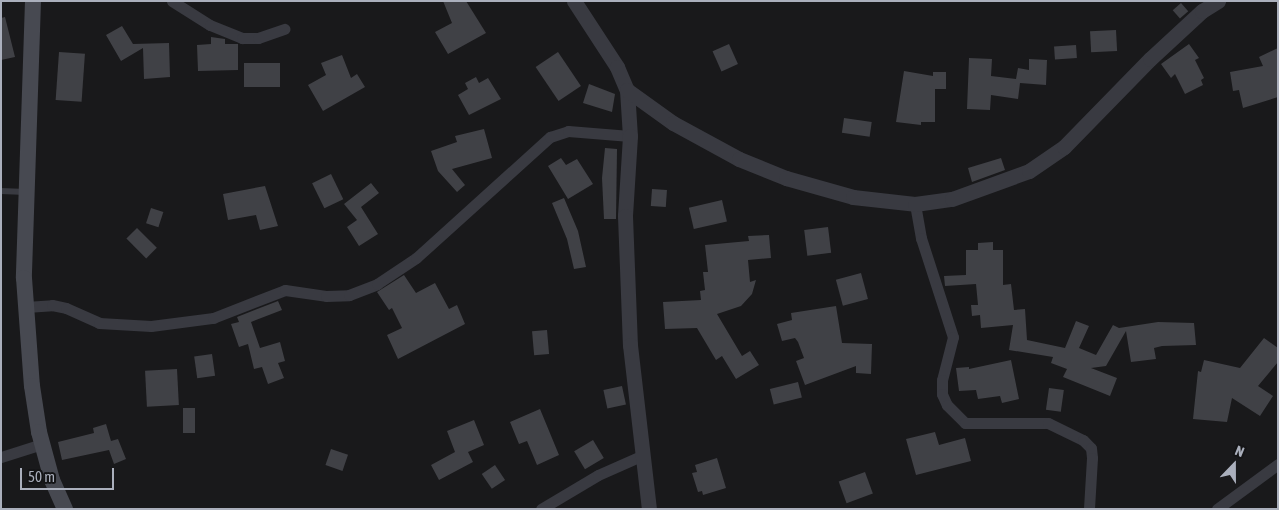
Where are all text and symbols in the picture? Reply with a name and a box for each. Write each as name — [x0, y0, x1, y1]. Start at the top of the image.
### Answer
north arrow — [1209, 440, 1259, 490]
text: N — [1233, 442, 1246, 460]
scale bar — [22, 458, 116, 490]
text: 50 m — [28, 468, 55, 485]

